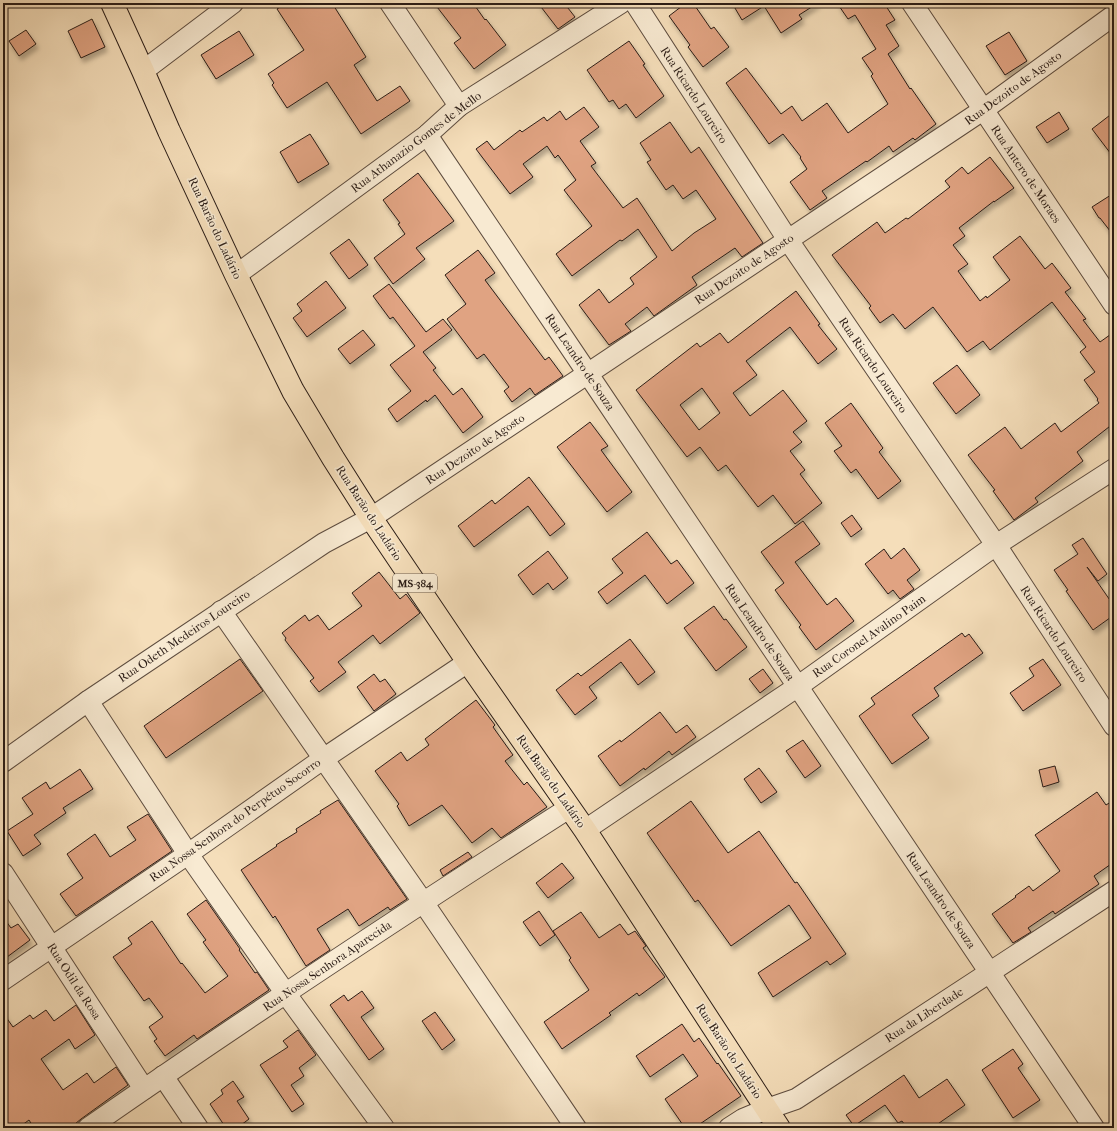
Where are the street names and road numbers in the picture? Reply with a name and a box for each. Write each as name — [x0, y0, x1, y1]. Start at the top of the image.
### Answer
street label: Rua Ricardo Loureiro — [658, 44, 730, 146]
street label: Rua Dezoito de Agosto — [962, 48, 1064, 128]
street label: Rua Athanazio Gomes de Mello — [348, 88, 484, 196]
street label: Rua Antero de Moraes — [988, 122, 1064, 226]
street label: Rua Barão do Ladário — [185, 175, 245, 281]
street label: Rua Dezoito de Agosto — [692, 231, 796, 307]
street label: Rua Leandro de Souza — [542, 311, 618, 414]
street label: Rua Ricardo Loureiro — [836, 315, 910, 415]
street label: Rua Dezoito de Agosto — [423, 411, 527, 487]
street label: Rua Barão do Ladário — [333, 463, 405, 563]
road number: MS-384 — [393, 574, 437, 592]
street label: Rua Leandro de Souza — [722, 581, 798, 684]
street label: Rua Ricardo Loureiro — [1018, 583, 1090, 685]
street label: Rua Odeth Medeiros Loureiro — [116, 587, 252, 685]
street label: Rua Coronel Avalino Paim — [810, 592, 928, 680]
street label: Rua Barão do Ladário — [513, 732, 589, 830]
street label: Rua Nossa Senhora do Perpétuo Socorro — [147, 755, 323, 885]
street label: Rua Leandro de Souza — [903, 849, 979, 952]
street label: Rua Nossa Senhora Aparecida — [260, 917, 394, 1014]
street label: Rua Odil da Rosa — [44, 940, 104, 1022]
street label: Rua da Liberdade — [882, 984, 966, 1046]
street label: Rua Barão do Ladário — [693, 1001, 765, 1101]

